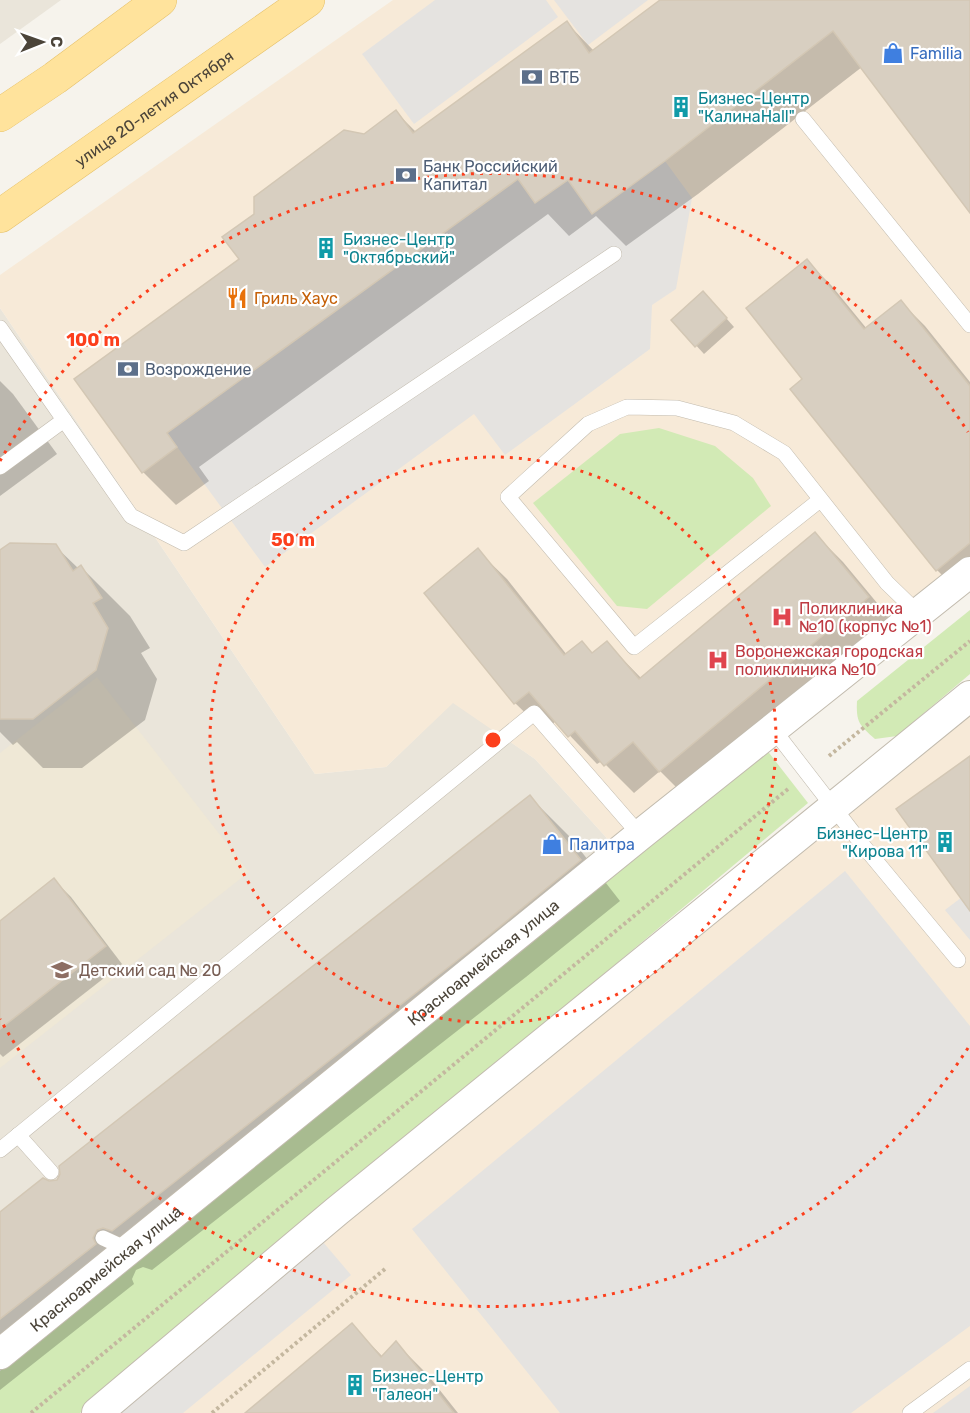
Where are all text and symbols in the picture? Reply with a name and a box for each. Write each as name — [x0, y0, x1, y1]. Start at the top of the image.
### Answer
north arrow — [12, 12, 72, 72]
text: С — [47, 36, 66, 48]
shop icon: Familia — [881, 41, 905, 65]
place label: Familia — [910, 44, 962, 63]
street label: улица 20-летия Октября — [71, 46, 237, 171]
bank icon: ВТБ — [520, 65, 544, 89]
place label: ВТБ — [549, 68, 579, 87]
place label: Бизнес-Центр "КалинаHall" — [698, 89, 809, 126]
building icon: Бизнес-Центр "КалинаHall" — [669, 95, 693, 119]
place label: Банк Российский Капитал — [423, 157, 558, 194]
bank icon: Банк Российский Капитал — [394, 163, 418, 187]
place label: Бизнес-Центр "Октябрьский" — [343, 230, 455, 267]
building icon: Бизнес-Центр "Октябрьский" — [314, 236, 338, 260]
restaurant icon: Гриль Хаус — [225, 286, 249, 310]
place label: Гриль Хаус — [254, 289, 338, 308]
text: 100 m — [66, 329, 120, 351]
bank icon: Возрождение — [116, 357, 140, 381]
place label: Возрождение — [145, 360, 252, 379]
text: 50 m — [271, 529, 315, 551]
place label: Поликлиника №10 (корпус №1) — [799, 599, 932, 636]
hospital icon: Поликлиника №10 (корпус №1) — [770, 605, 794, 629]
place label: Воронежская городская поликлиника №10 — [735, 642, 923, 679]
hospital icon: Воронежская городская поликлиника №10 — [706, 648, 730, 672]
centre of rings — [483, 730, 503, 750]
place label: Бизнес-Центр "Кирова 11" — [817, 824, 928, 861]
building icon: Бизнес-Центр "Кирова 11" — [933, 830, 957, 854]
shop icon: Палитра — [540, 832, 564, 856]
place label: Палитра — [569, 835, 635, 854]
street label: Красноармейская улица — [404, 896, 563, 1030]
school or university icon: Детский сад № 20 — [50, 958, 74, 982]
place label: Детский сад № 20 — [79, 961, 221, 980]
street label: Красноармейская улица — [26, 1202, 185, 1336]
place label: Бизнес-Центр "Галеон" — [372, 1367, 483, 1404]
building icon: Бизнес-Центр "Галеон" — [343, 1373, 367, 1397]

